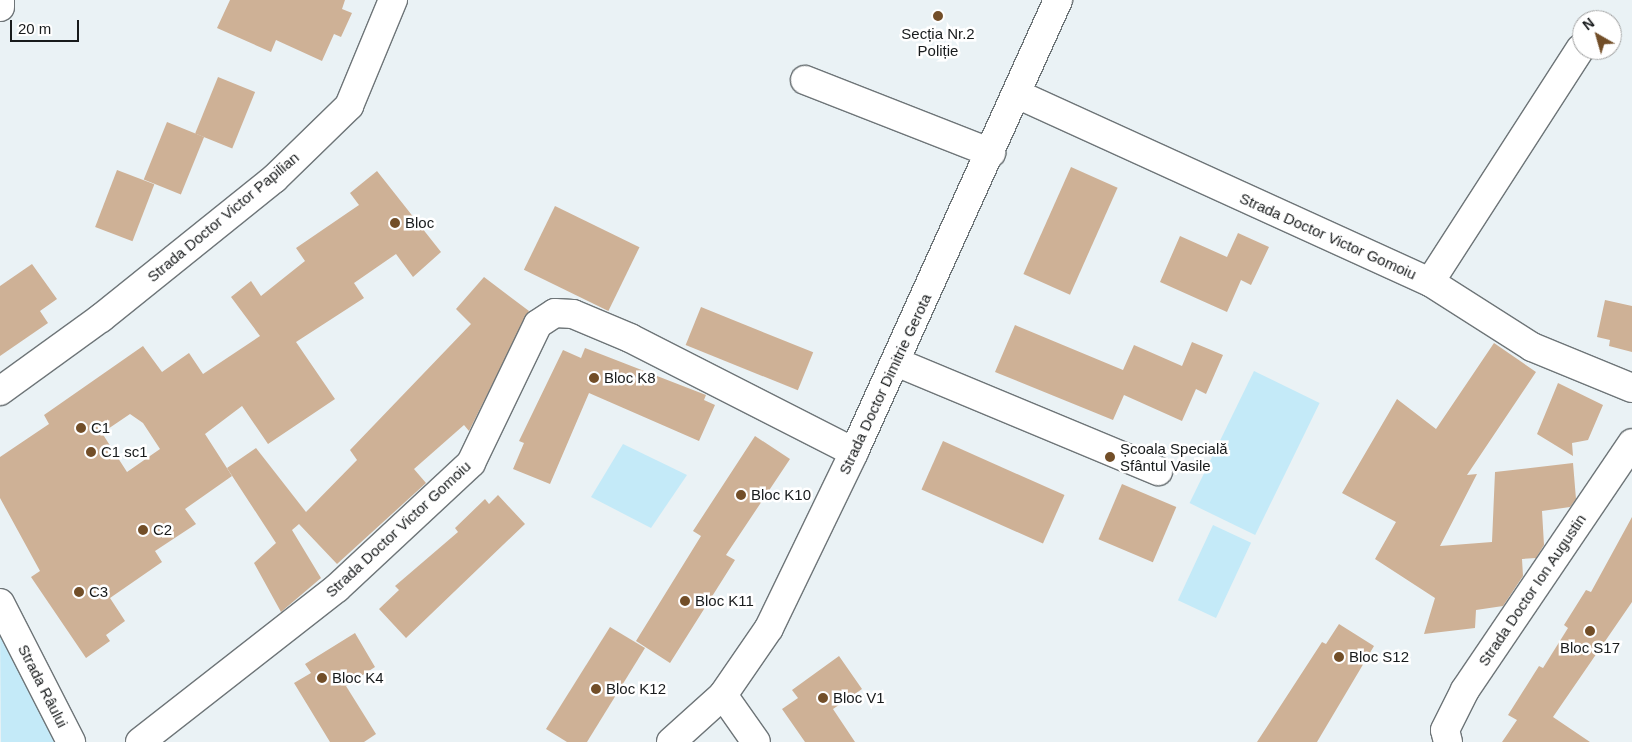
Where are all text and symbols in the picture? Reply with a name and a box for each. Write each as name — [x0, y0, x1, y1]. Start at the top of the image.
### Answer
scale bar — [12, 10, 81, 42]
marker: Secția Nr.2 Poliție — [932, 10, 944, 22]
north arrow — [1572, 10, 1622, 60]
text: N — [1579, 15, 1597, 33]
text: 20 m — [18, 20, 51, 37]
place label: Secția Nr.2 Poliție — [901, 24, 975, 59]
street label: Strada Doctor Victor Papilian — [144, 148, 302, 286]
street label: Strada Doctor Victor Gomoiu — [1237, 189, 1419, 283]
place label: Bloc — [405, 214, 434, 232]
marker: Bloc — [389, 217, 401, 229]
street label: Strada Doctor Dimitrie Gerota — [835, 291, 935, 477]
place label: Bloc K8 — [604, 369, 656, 387]
marker: Bloc K8 — [588, 372, 600, 384]
place label: C1 — [91, 419, 110, 437]
marker: C1 — [75, 422, 87, 434]
place label: Școala Specială Sfântul Vasile — [1120, 439, 1228, 474]
place label: C1 sc1 — [101, 443, 148, 461]
marker: C1 sc1 — [85, 446, 97, 458]
marker: Școala Specială Sfântul Vasile — [1104, 451, 1116, 463]
street label: Strada Doctor Victor Gomoiu — [322, 457, 474, 601]
place label: Bloc K10 — [751, 486, 811, 504]
marker: Bloc K10 — [735, 489, 747, 501]
street label: Strada Doctor Ion Augustin — [1474, 510, 1590, 670]
place label: C2 — [153, 521, 172, 539]
marker: C2 — [137, 524, 149, 536]
place label: C3 — [89, 583, 108, 601]
marker: C3 — [73, 586, 85, 598]
place label: Bloc K11 — [695, 592, 754, 610]
marker: Bloc K11 — [679, 595, 691, 607]
marker: Bloc S17 — [1584, 625, 1596, 637]
place label: Bloc S17 — [1560, 639, 1620, 657]
street label: Strada Râului — [14, 641, 72, 731]
place label: Bloc S12 — [1349, 648, 1409, 666]
marker: Bloc S12 — [1333, 651, 1345, 663]
place label: Bloc K4 — [332, 669, 384, 687]
marker: Bloc K4 — [316, 672, 328, 684]
place label: Bloc K12 — [606, 680, 666, 698]
marker: Bloc K12 — [590, 683, 602, 695]
place label: Bloc V1 — [833, 689, 885, 707]
marker: Bloc V1 — [817, 692, 829, 704]

